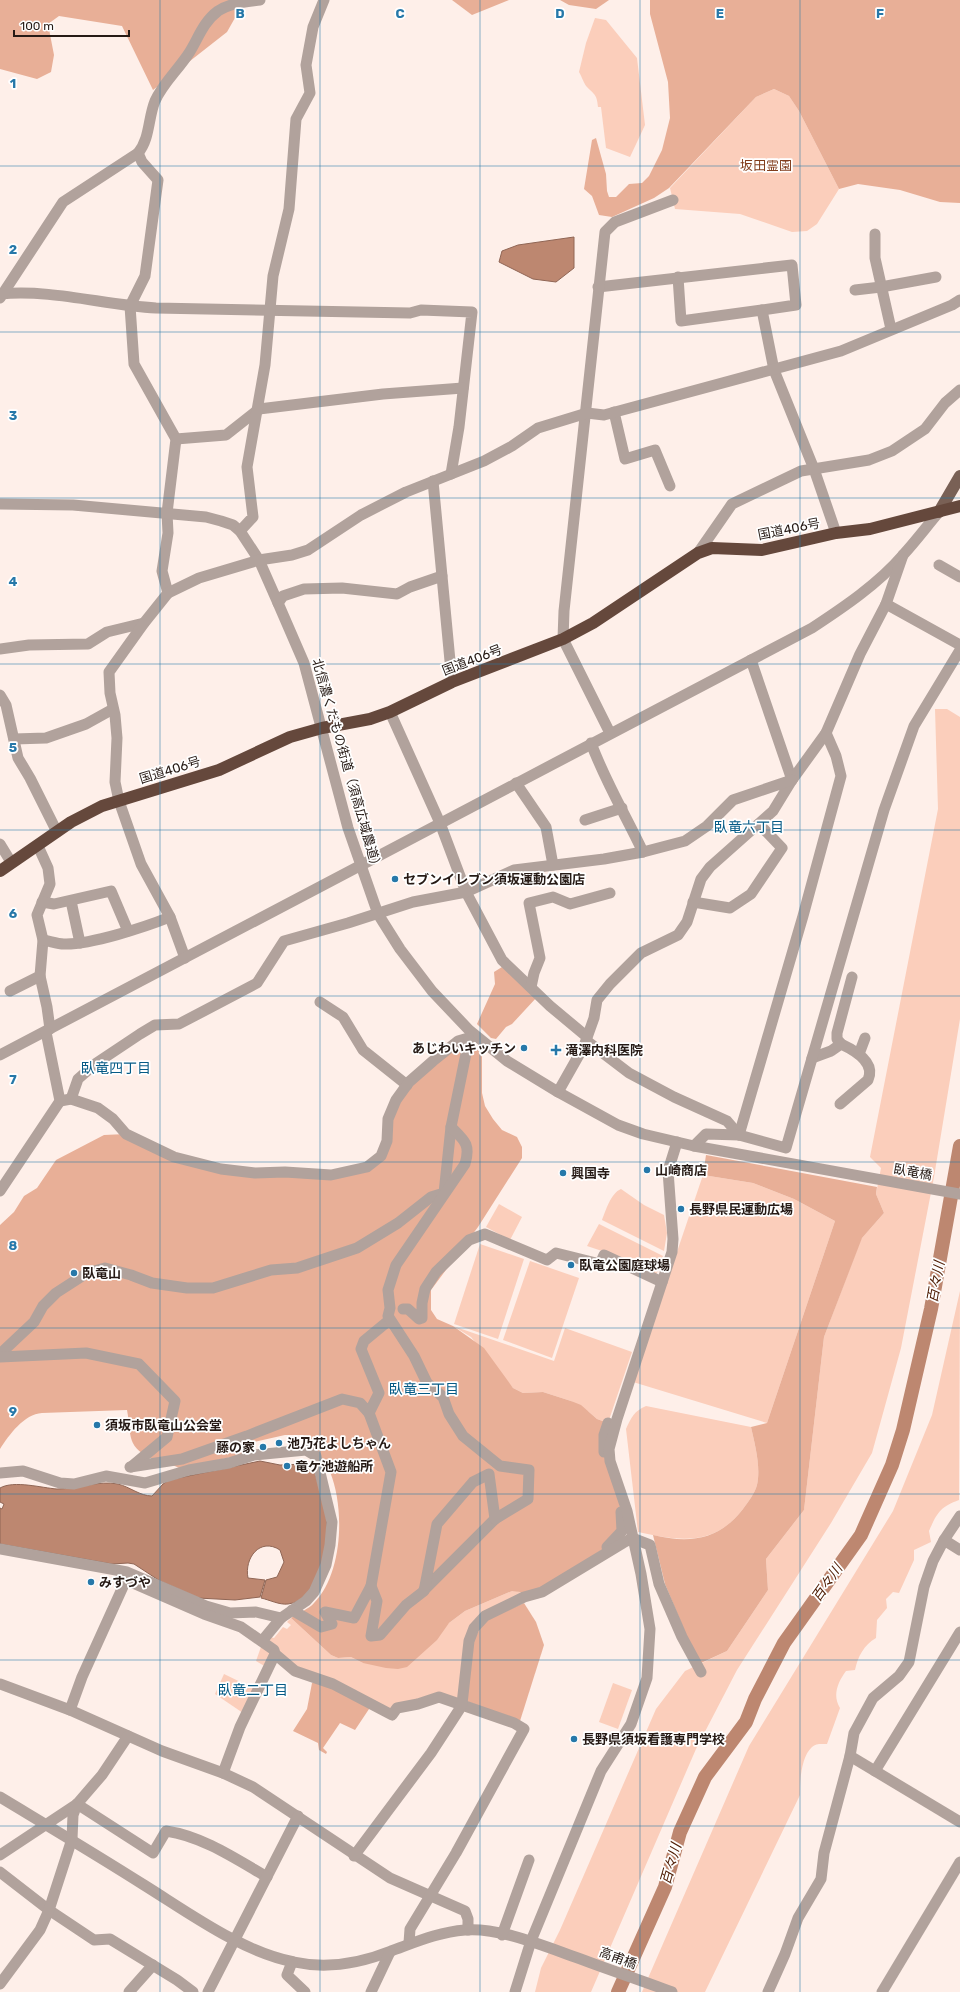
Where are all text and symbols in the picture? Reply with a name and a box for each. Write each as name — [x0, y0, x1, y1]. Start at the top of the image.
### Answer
text: B — [235, 6, 245, 21]
text: C — [395, 6, 405, 21]
text: D — [555, 6, 565, 21]
text: E — [716, 6, 724, 21]
text: F — [876, 6, 884, 21]
scale bar — [14, 12, 129, 38]
text: 100 m — [20, 19, 54, 33]
text: 1 — [10, 76, 16, 91]
park label: 坂田霊園 — [740, 158, 792, 173]
text: 2 — [9, 242, 17, 257]
text: 3 — [9, 408, 18, 423]
street label: 国道406号 — [757, 516, 821, 542]
text: 4 — [9, 574, 18, 589]
street label: 国道406号 — [440, 642, 504, 678]
street label: 北信濃くだもの街道（須高広域農道） — [309, 657, 385, 873]
text: 5 — [9, 740, 17, 755]
street label: 国道406号 — [138, 754, 202, 786]
district label: 臥竜六丁目 — [714, 819, 784, 836]
place label: セブンイレブン須坂運動公園店 — [403, 872, 585, 887]
marker: セブンイレブン須坂運動公園店 — [390, 874, 400, 884]
text: 6 — [9, 906, 18, 921]
place label: あじわいキッチン — [412, 1041, 516, 1056]
marker: あじわいキッチン — [519, 1043, 529, 1053]
place label: 滝澤内科医院 — [565, 1043, 643, 1058]
marker: 滝澤内科医院 — [550, 1044, 562, 1056]
district label: 臥竜四丁目 — [81, 1060, 151, 1077]
text: 7 — [9, 1072, 17, 1087]
street label: 臥竜橋 — [892, 1161, 934, 1183]
place label: 山崎商店 — [655, 1163, 707, 1178]
marker: 山崎商店 — [642, 1165, 652, 1175]
place label: 興国寺 — [571, 1166, 610, 1181]
marker: 興国寺 — [558, 1168, 568, 1178]
place label: 長野県民運動広場 — [689, 1202, 793, 1217]
marker: 長野県民運動広場 — [676, 1204, 686, 1214]
text: 8 — [9, 1238, 18, 1253]
place label: 臥竜公園庭球場 — [579, 1258, 670, 1273]
water label: 百々川 — [924, 1258, 948, 1304]
marker: 臥竜公園庭球場 — [566, 1260, 576, 1270]
place label: 臥竜山 — [82, 1266, 121, 1281]
marker: 臥竜山 — [69, 1268, 79, 1278]
district label: 臥竜三丁目 — [389, 1381, 459, 1398]
text: 9 — [9, 1404, 17, 1419]
place label: 須坂市臥竜山公会堂 — [105, 1418, 222, 1433]
marker: 須坂市臥竜山公会堂 — [92, 1420, 102, 1430]
place label: 池乃花よしちゃん — [287, 1436, 391, 1451]
marker: 池乃花よしちゃん — [274, 1438, 284, 1448]
place label: 藤の家 — [216, 1440, 255, 1455]
marker: 藤の家 — [258, 1442, 268, 1452]
place label: 竜ケ池遊船所 — [295, 1459, 373, 1474]
marker: 竜ケ池遊船所 — [282, 1461, 292, 1471]
water label: 百々川 — [808, 1559, 847, 1605]
place label: みすづや — [99, 1575, 151, 1590]
marker: みすづや — [86, 1577, 96, 1587]
district label: 臥竜二丁目 — [218, 1682, 288, 1699]
place label: 長野県須坂看護専門学校 — [582, 1732, 725, 1747]
marker: 長野県須坂看護専門学校 — [569, 1734, 579, 1744]
water label: 百々川 — [657, 1840, 686, 1887]
street label: 高甫橋 — [597, 1944, 639, 1972]

